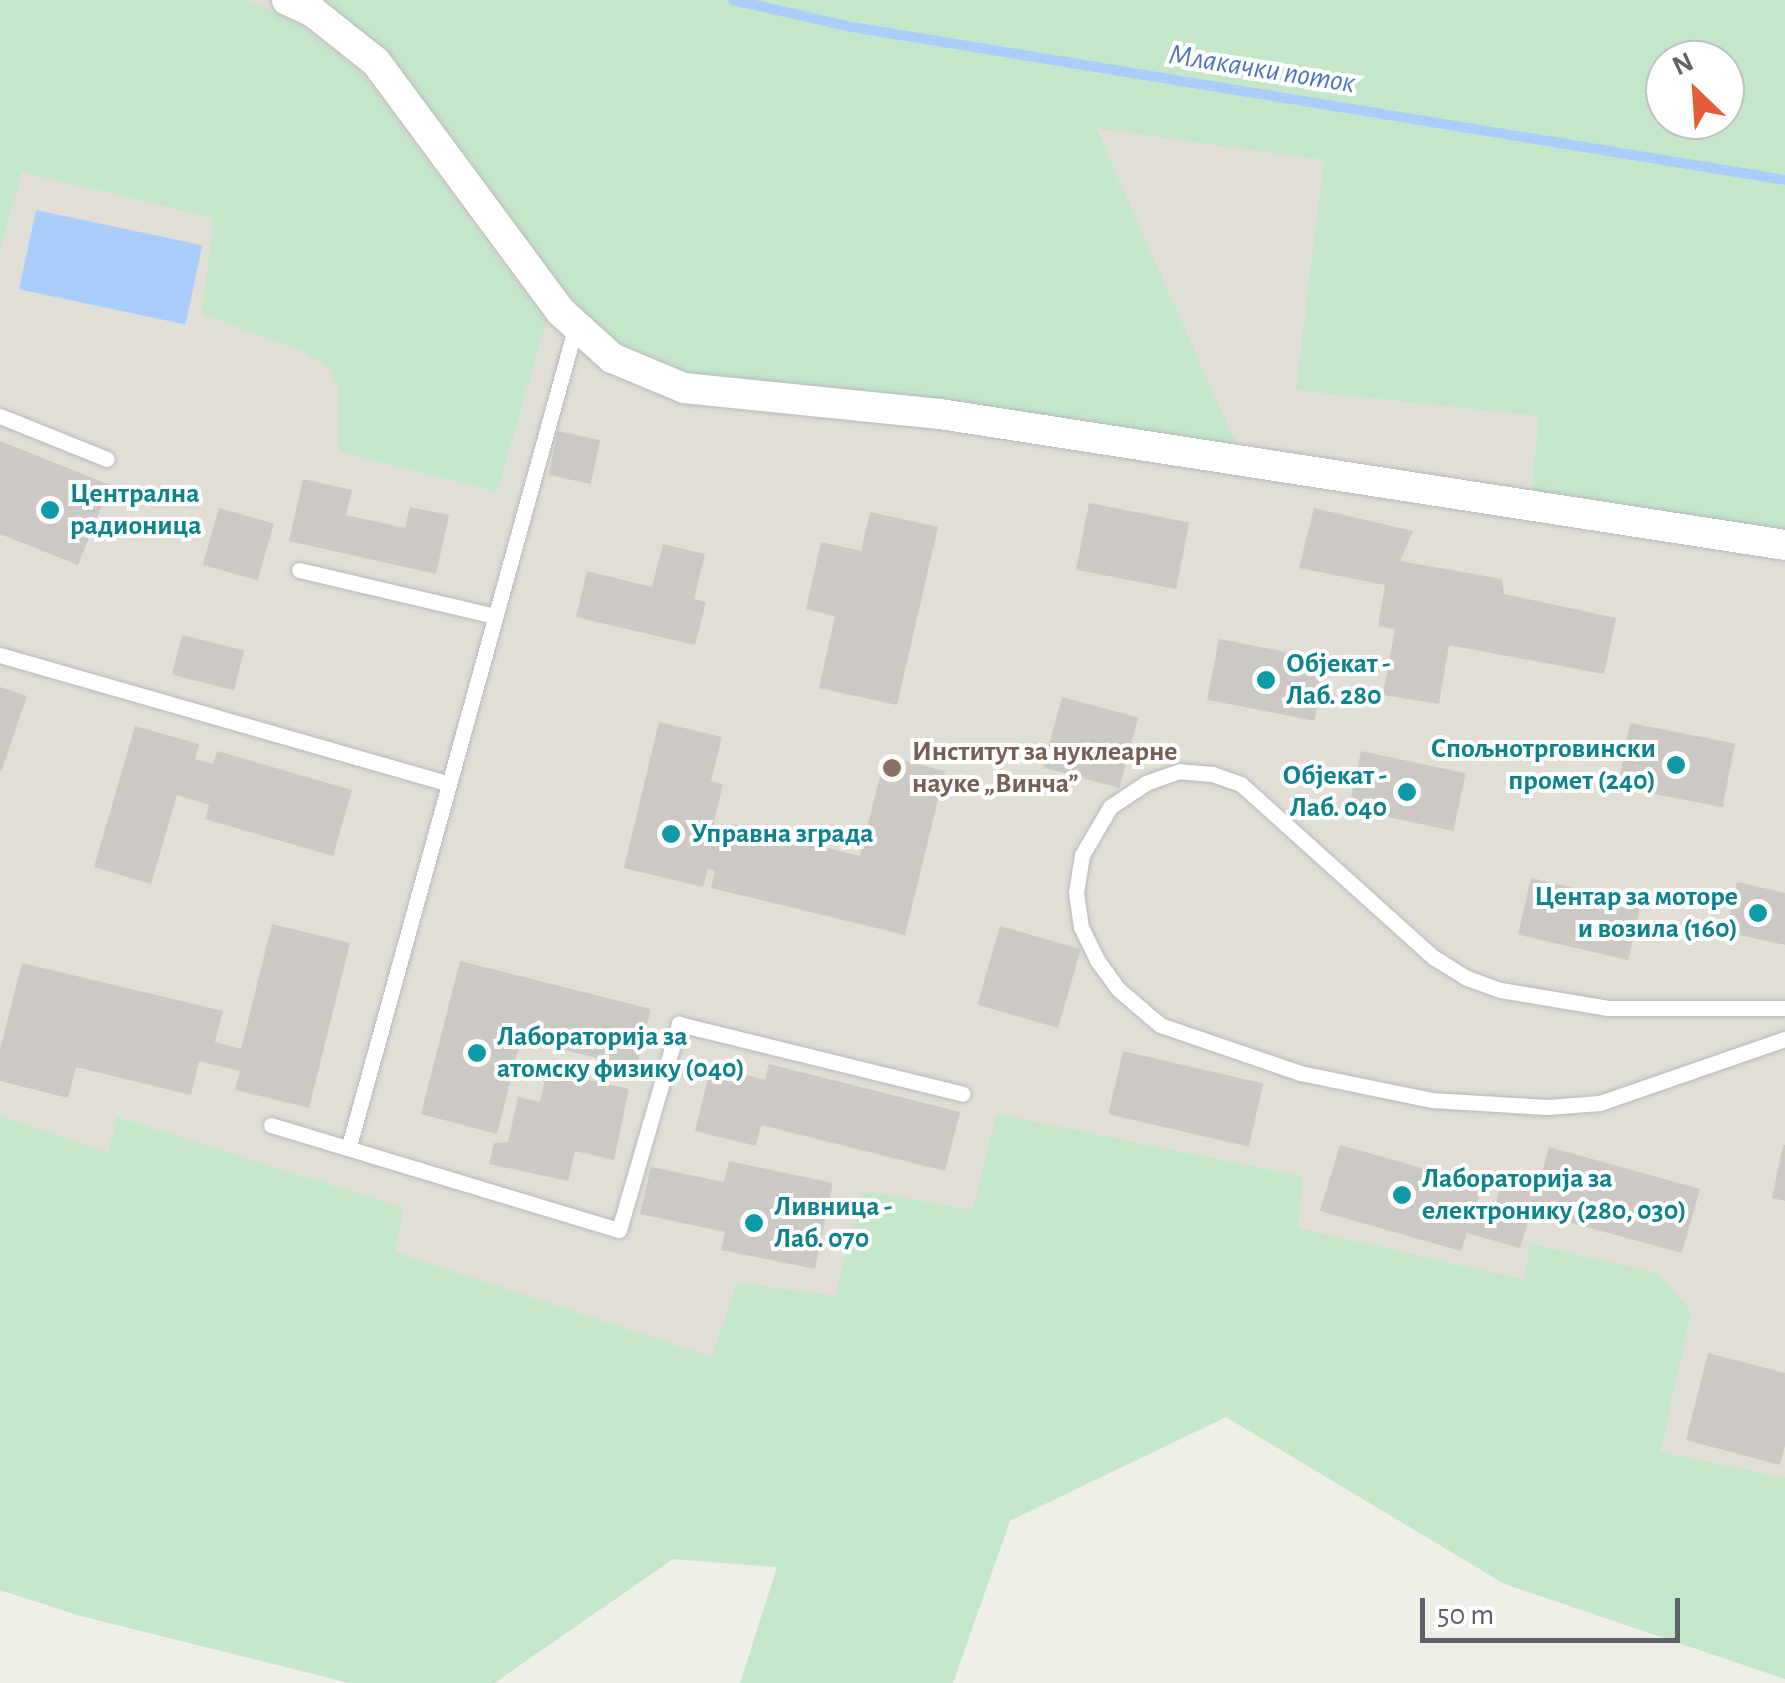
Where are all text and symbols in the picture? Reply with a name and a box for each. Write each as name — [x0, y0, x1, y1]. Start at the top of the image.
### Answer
water label: Млакачки поток — [1166, 37, 1358, 101]
north arrow — [1645, 40, 1745, 140]
text: N — [1668, 48, 1698, 81]
place label: Централна радионица — [70, 477, 201, 543]
marker: Централна радионица — [39, 499, 61, 521]
place label: Објекат - Лаб. 280 — [1286, 647, 1391, 713]
marker: Објекат - Лаб. 280 — [1255, 669, 1277, 691]
place label: Спољнотрговински промет (240) — [1431, 732, 1656, 798]
place label: Институт за нуклеарне науке „Винча” — [912, 735, 1178, 801]
marker: Спољнотрговински промет (240) — [1665, 754, 1687, 776]
marker: Институт за нуклеарне науке „Винча” — [881, 757, 903, 779]
place label: Објекат - Лаб. 040 — [1282, 759, 1387, 825]
marker: Објекат - Лаб. 040 — [1396, 781, 1418, 803]
place label: Управна зграда — [691, 817, 874, 851]
marker: Управна зграда — [660, 823, 682, 845]
place label: Центар за моторе и возила (160) — [1534, 880, 1738, 946]
marker: Центар за моторе и возила (160) — [1747, 902, 1769, 924]
place label: Лабораторија за атомску физику (040) — [497, 1020, 745, 1086]
marker: Лабораторија за атомску физику (040) — [466, 1042, 488, 1064]
place label: Лабораторија за електронику (280, 030) — [1422, 1162, 1687, 1228]
marker: Лабораторија за електронику (280, 030) — [1391, 1184, 1413, 1206]
place label: Ливница - Лаб. 070 — [774, 1190, 892, 1256]
marker: Ливница - Лаб. 070 — [743, 1212, 765, 1234]
scale bar — [1425, 1578, 1685, 1640]
text: 50 m — [1437, 1600, 1494, 1630]

